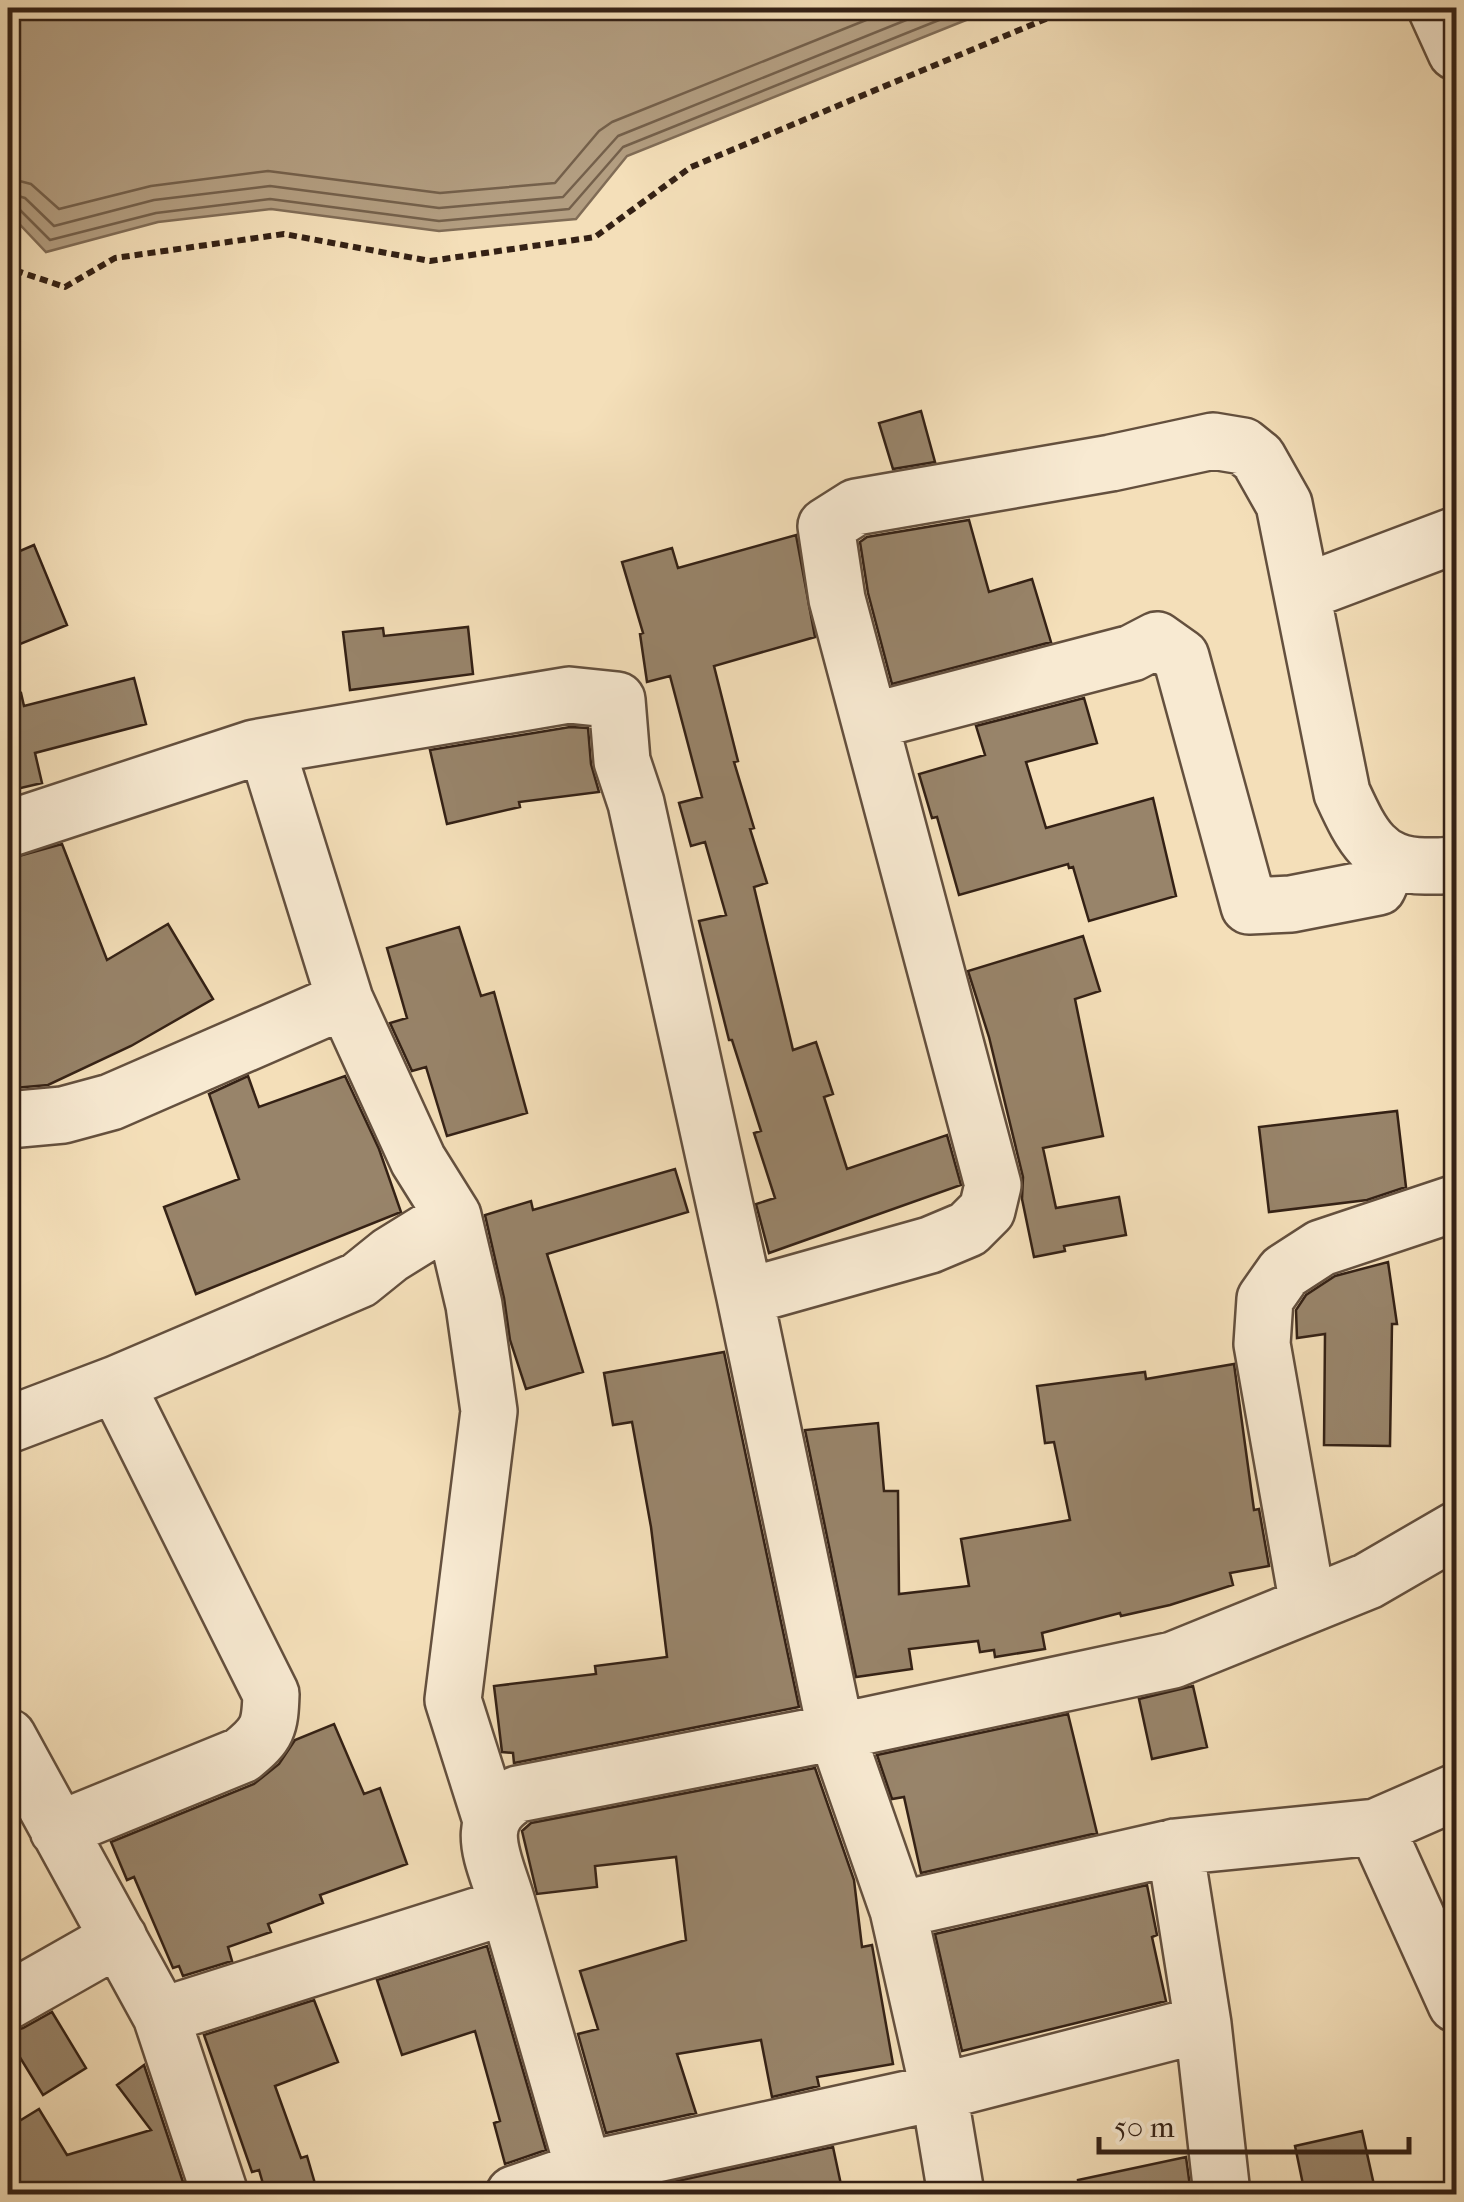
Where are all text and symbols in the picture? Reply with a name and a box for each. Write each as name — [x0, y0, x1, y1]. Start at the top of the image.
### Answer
scale bar — [1099, 2092, 1409, 2154]
text: 50 m — [1114, 2110, 1175, 2145]

